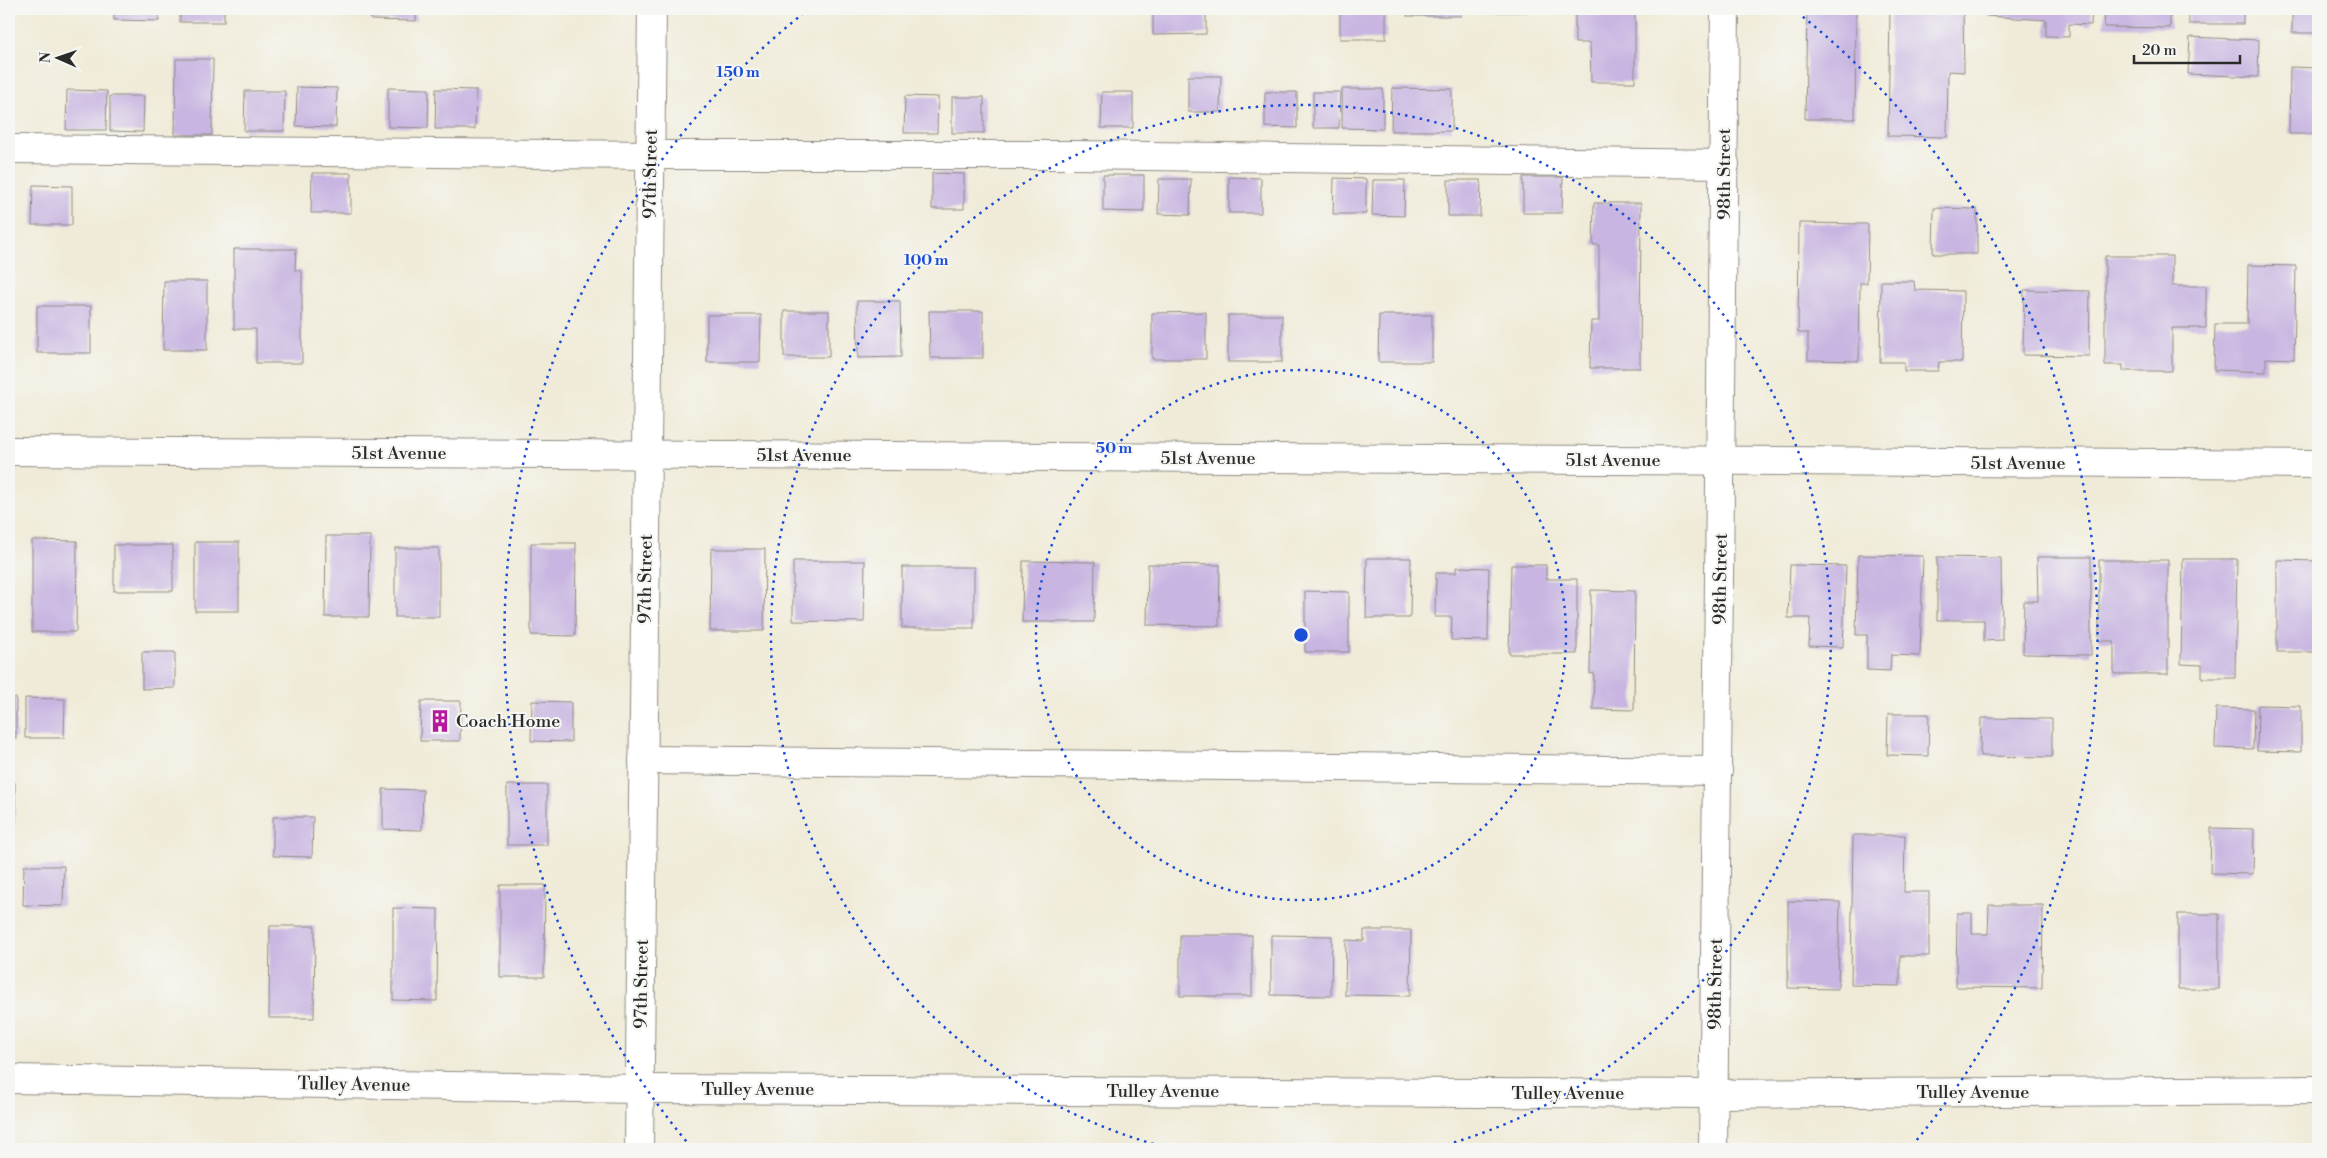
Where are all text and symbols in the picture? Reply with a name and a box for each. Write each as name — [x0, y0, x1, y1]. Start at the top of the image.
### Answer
north arrow — [32, 32, 82, 82]
scale bar — [2134, 32, 2241, 64]
text: 20 m — [2142, 41, 2177, 60]
text: N — [37, 52, 55, 63]
text: 150 m — [716, 63, 760, 82]
street label: 98th Street — [1713, 127, 1736, 220]
street label: 97th Street — [638, 128, 663, 219]
text: 100 m — [904, 251, 949, 270]
text: 50 m — [1096, 439, 1132, 458]
street label: 51st Avenue — [351, 442, 447, 465]
street label: 51st Avenue — [756, 444, 852, 467]
street label: 51st Avenue — [1160, 447, 1256, 470]
street label: 51st Avenue — [1565, 449, 1661, 472]
street label: 51st Avenue — [1970, 452, 2066, 475]
street label: 98th Street — [1708, 532, 1733, 625]
street label: 97th Street — [633, 533, 658, 624]
centre of rings — [1292, 626, 1310, 644]
building icon: Coach Home — [427, 708, 453, 734]
place label: Coach Home — [456, 710, 560, 733]
street label: 98th Street — [1703, 937, 1728, 1030]
street label: 97th Street — [629, 938, 654, 1029]
street label: Tulley Avenue — [297, 1072, 411, 1097]
street label: Tulley Avenue — [702, 1078, 814, 1101]
street label: Tulley Avenue — [1107, 1080, 1219, 1103]
street label: Tulley Avenue — [1917, 1081, 2029, 1104]
street label: Tulley Avenue — [1512, 1082, 1624, 1105]

